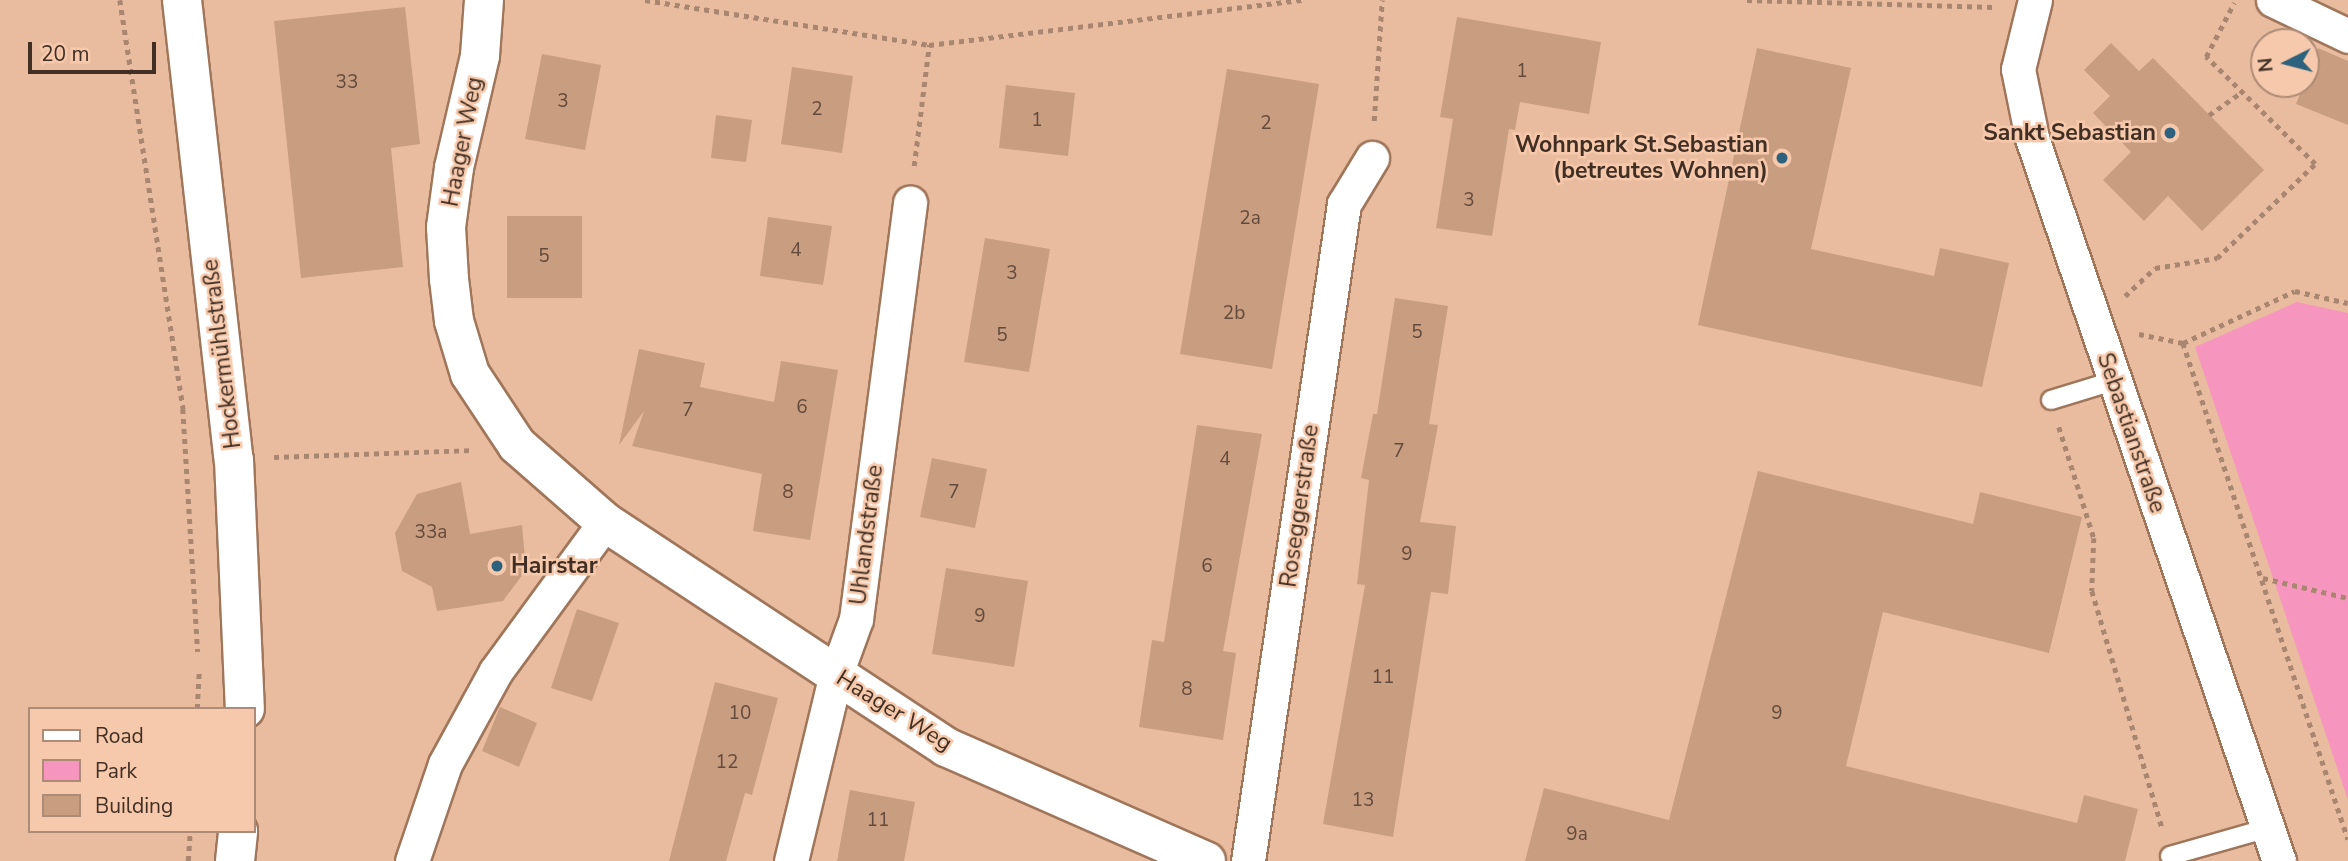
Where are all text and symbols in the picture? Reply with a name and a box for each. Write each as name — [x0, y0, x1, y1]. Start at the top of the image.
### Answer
scale bar — [32, 28, 159, 72]
north arrow — [2250, 28, 2320, 98]
text: 20 m — [41, 40, 90, 68]
text: N — [2252, 57, 2280, 73]
house number: 1 — [1516, 61, 1528, 83]
house number: 33 — [336, 72, 358, 94]
street label: Haager Weg — [437, 75, 489, 209]
house number: 3 — [557, 91, 569, 113]
house number: 2 — [811, 99, 823, 121]
house number: 1 — [1031, 110, 1043, 132]
house number: 2 — [1260, 113, 1272, 135]
place label: Sankt Sebastian — [1983, 119, 2156, 147]
marker: Sankt Sebastian — [2162, 125, 2178, 141]
place label: Wohnpark St.Sebastian (betreutes Wohnen) — [1515, 131, 1768, 185]
marker: Wohnpark St.Sebastian (betreutes Wohnen) — [1774, 150, 1790, 166]
house number: 3 — [1463, 190, 1475, 212]
house number: 2a — [1239, 208, 1261, 230]
house number: 4 — [790, 240, 802, 262]
house number: 5 — [538, 246, 550, 268]
street label: Hockermühlstraße — [197, 258, 247, 450]
house number: 3 — [1006, 263, 1018, 285]
house number: 2b — [1223, 303, 1245, 325]
house number: 5 — [1411, 322, 1423, 344]
house number: 5 — [996, 325, 1008, 347]
street label: Sebastianstraße — [2091, 349, 2171, 517]
house number: 6 — [796, 397, 808, 419]
house number: 7 — [682, 400, 694, 422]
street label: Roseggerstraße — [1275, 423, 1325, 589]
house number: 7 — [1393, 441, 1405, 463]
house number: 4 — [1219, 449, 1231, 471]
street label: Uhlandstraße — [845, 463, 889, 607]
house number: 8 — [782, 482, 794, 504]
house number: 7 — [948, 482, 960, 504]
house number: 33a — [415, 522, 447, 544]
house number: 9 — [1401, 544, 1413, 566]
place label: Hairstar — [511, 552, 598, 580]
house number: 6 — [1201, 556, 1213, 578]
marker: Hairstar — [489, 558, 505, 574]
house number: 9 — [974, 606, 986, 628]
street label: Haager Weg — [831, 664, 957, 758]
house number: 11 — [1372, 667, 1394, 689]
house number: 8 — [1181, 679, 1193, 701]
house number: 10 — [729, 703, 751, 725]
house number: 9 — [1771, 703, 1783, 725]
legend — [28, 707, 256, 833]
text: Road — [95, 722, 144, 750]
house number: 12 — [716, 752, 738, 774]
text: Park — [95, 757, 137, 785]
house number: 13 — [1352, 790, 1374, 812]
text: Building — [95, 792, 173, 820]
house number: 11 — [867, 810, 889, 832]
house number: 9a — [1566, 824, 1588, 846]

